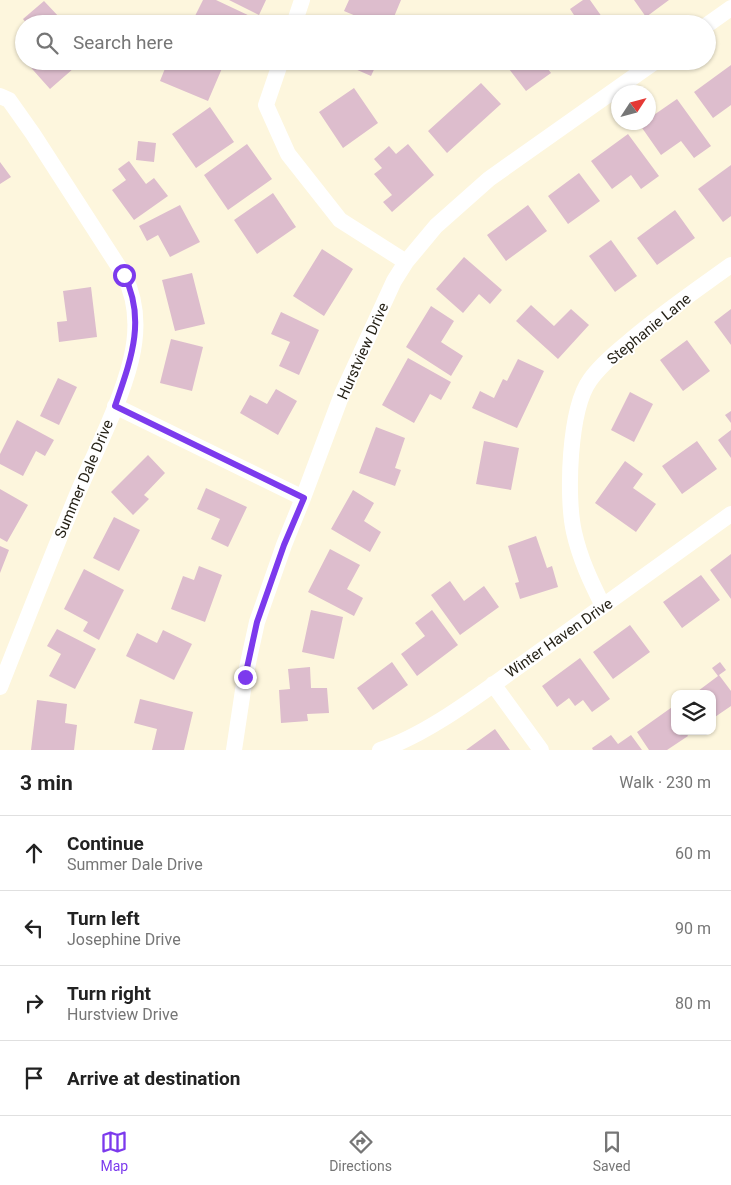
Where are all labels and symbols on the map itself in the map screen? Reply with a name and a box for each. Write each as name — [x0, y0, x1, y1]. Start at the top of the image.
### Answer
north arrow — [611, 85, 656, 130]
route start — [113, 264, 136, 287]
street label: Stephanie Lane — [603, 290, 695, 368]
street label: Hurstview Drive — [334, 300, 392, 402]
street label: Summer Dale Drive — [51, 417, 117, 541]
street label: Winter Haven Drive — [502, 594, 616, 682]
route end — [234, 666, 257, 689]

